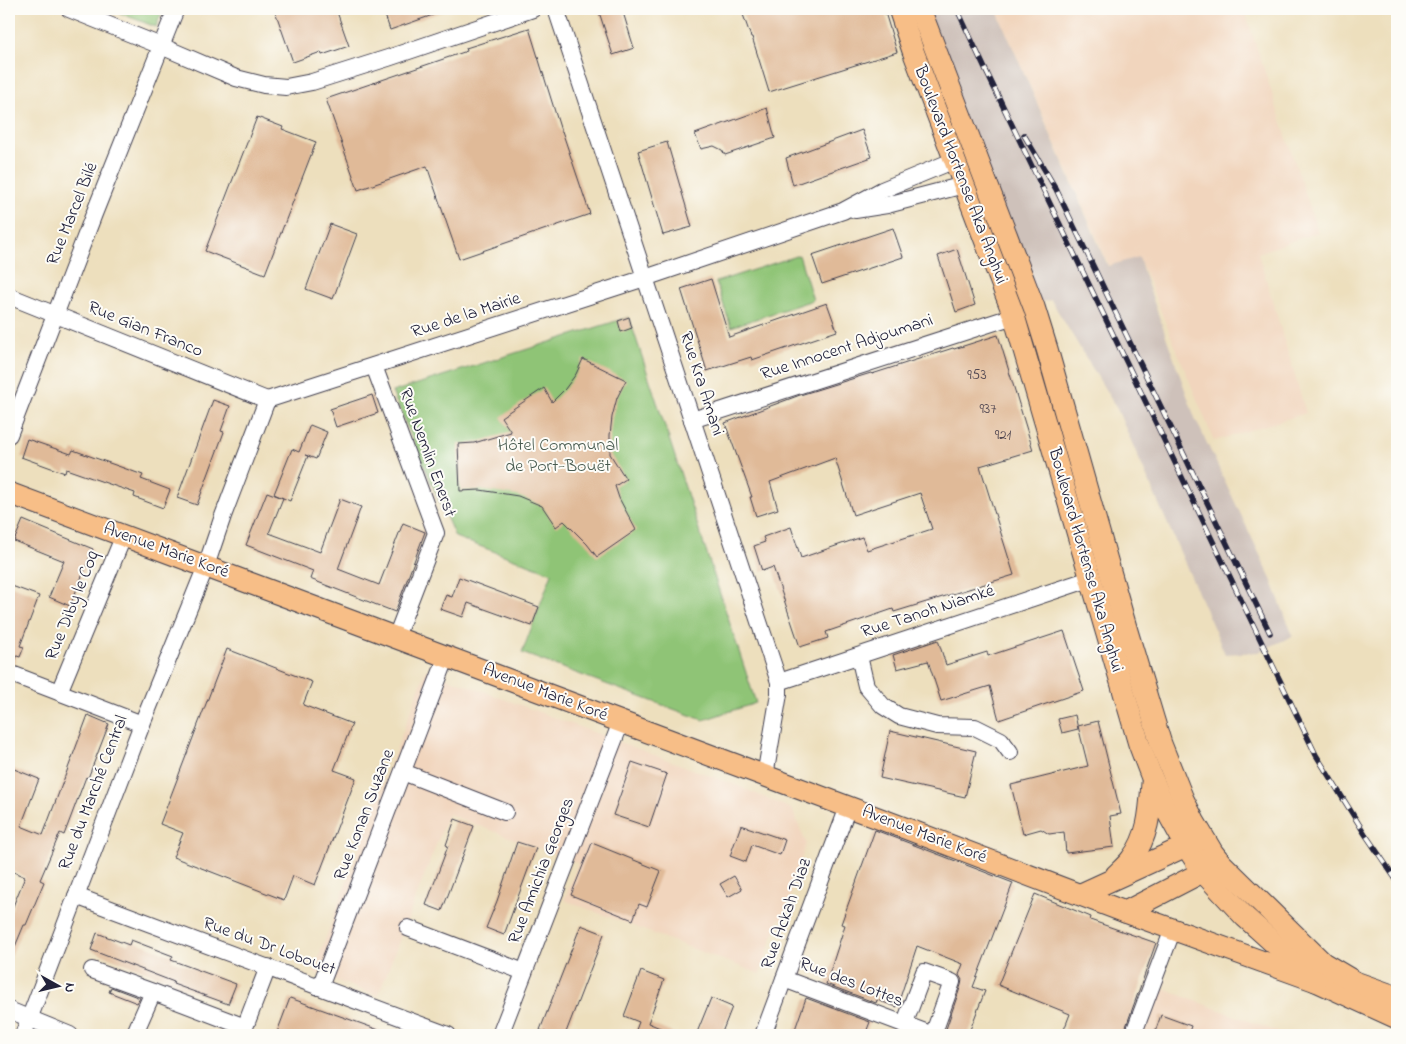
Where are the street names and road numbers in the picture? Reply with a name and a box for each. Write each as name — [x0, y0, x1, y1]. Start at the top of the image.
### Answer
street label: Boulevard Hortense Aka Anghui — [905, 61, 1014, 288]
street label: Rue Marcel Bilé — [41, 158, 106, 269]
street label: Rue de la Mairie — [408, 286, 525, 346]
street label: Rue Gian Franco — [84, 295, 206, 365]
street label: Rue Innocent Adjoumani — [757, 308, 937, 388]
street label: Rue Kra Amani — [672, 329, 730, 439]
street label: Rue Nemlin Enerst — [392, 385, 462, 521]
street label: Boulevard Hortense Aka Anghui — [1039, 444, 1130, 676]
street label: Avenue Marie Koré — [99, 516, 233, 586]
street label: Rue Diby le Coq — [39, 547, 107, 664]
street label: Rue Tanoh Niamké — [858, 578, 999, 646]
street label: Avenue Marie Koré — [479, 657, 612, 729]
street label: Rue du Marché Central — [52, 712, 136, 874]
street label: Rue Konan Suzane — [328, 745, 402, 884]
street label: Rue Amichia Georges — [502, 794, 583, 948]
street label: Avenue Marie Koré — [858, 799, 991, 871]
street label: Rue Ackah Diaz — [755, 855, 819, 973]
street label: Rue du Dr Lobouet — [199, 911, 339, 983]
street label: Rue des Lottes — [795, 951, 907, 1015]

